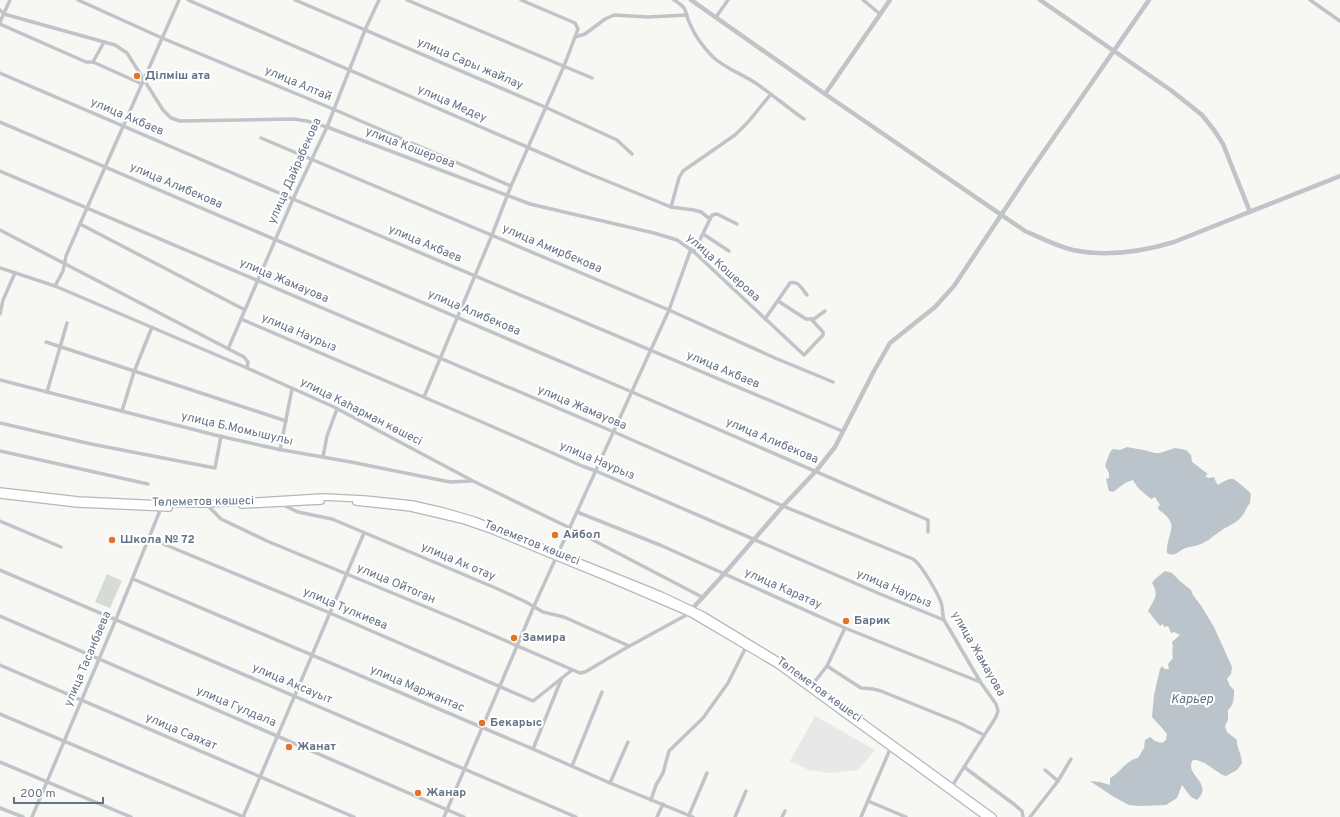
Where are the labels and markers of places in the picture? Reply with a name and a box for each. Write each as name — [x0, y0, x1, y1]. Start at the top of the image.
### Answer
place label: Ділміш ата — [145, 68, 210, 84]
marker: Ділміш ата — [132, 71, 142, 81]
place label: Айбол — [563, 527, 600, 543]
marker: Айбол — [550, 530, 560, 540]
place label: Школа № 72 — [120, 532, 195, 548]
marker: Школа № 72 — [107, 535, 117, 545]
place label: Барик — [854, 613, 890, 629]
marker: Барик — [841, 616, 851, 626]
place label: Замира — [522, 630, 566, 646]
marker: Замира — [509, 633, 519, 643]
place label: Бекарыс — [490, 715, 542, 731]
marker: Бекарыс — [477, 718, 487, 728]
place label: Жанат — [297, 739, 336, 755]
marker: Жанат — [284, 742, 294, 752]
place label: Жанар — [426, 785, 466, 801]
marker: Жанар — [413, 788, 423, 798]

